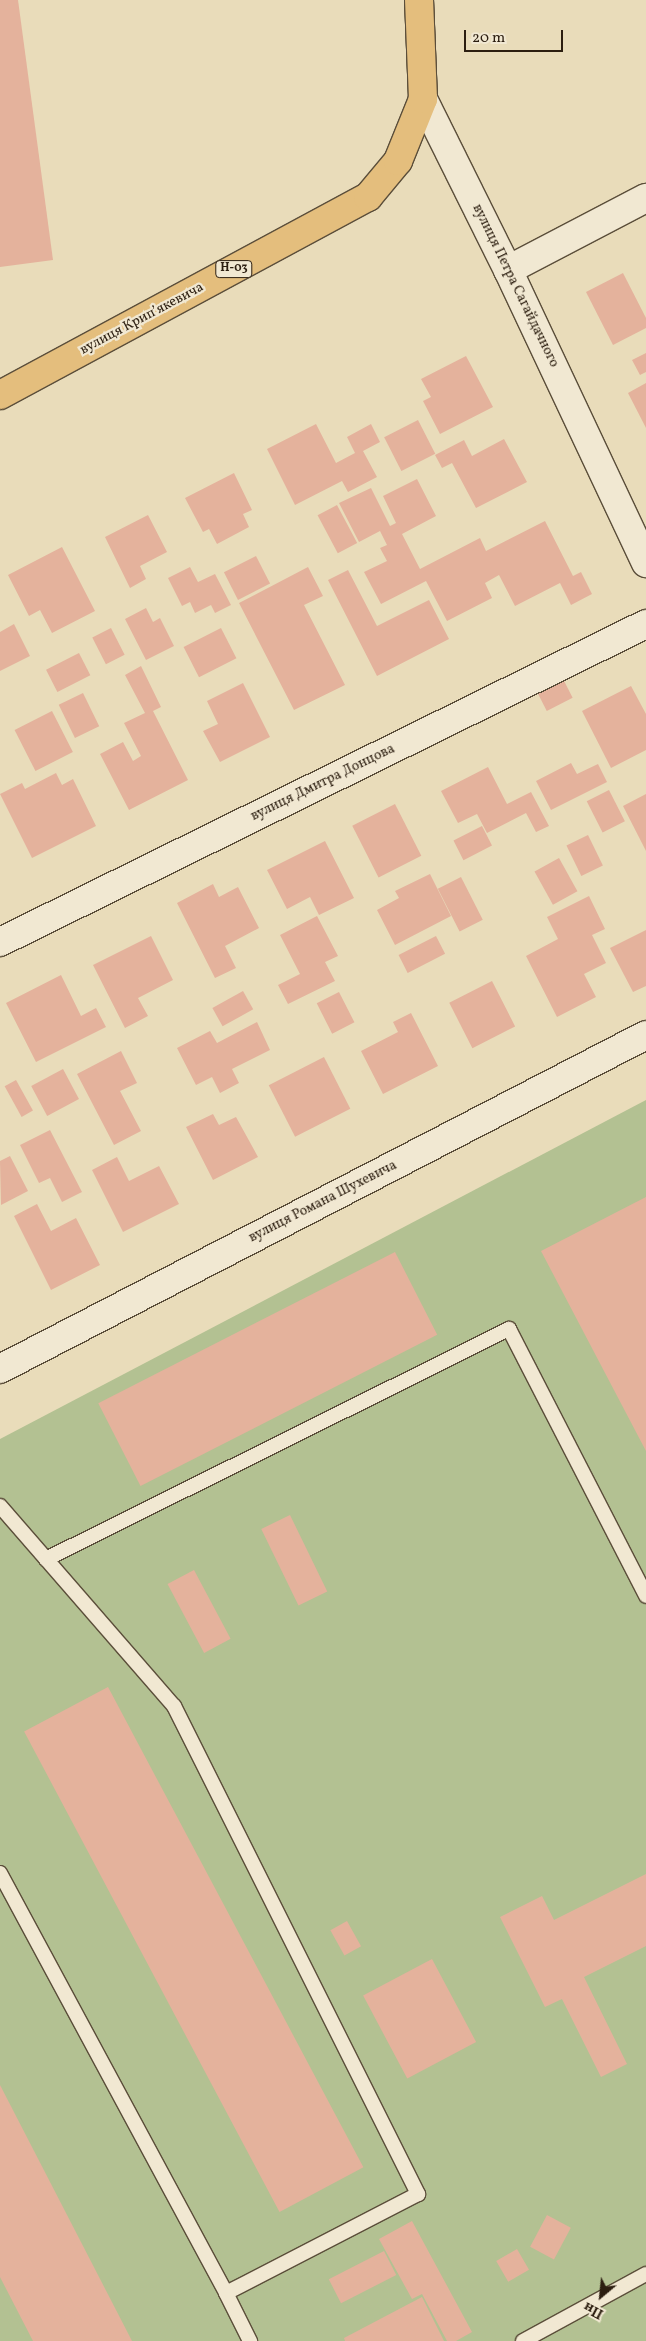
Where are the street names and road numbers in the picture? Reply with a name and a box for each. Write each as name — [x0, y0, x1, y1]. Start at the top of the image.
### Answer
street label: вулиця Петра Сагайдачного — [468, 202, 562, 370]
road number: Н-03 — [215, 260, 253, 278]
street label: вулиця Крипʼякевича — [77, 279, 207, 359]
street label: вулиця Дмитра Донцова — [248, 741, 398, 825]
street label: вулиця Романа Шухевича — [246, 1157, 400, 1247]

